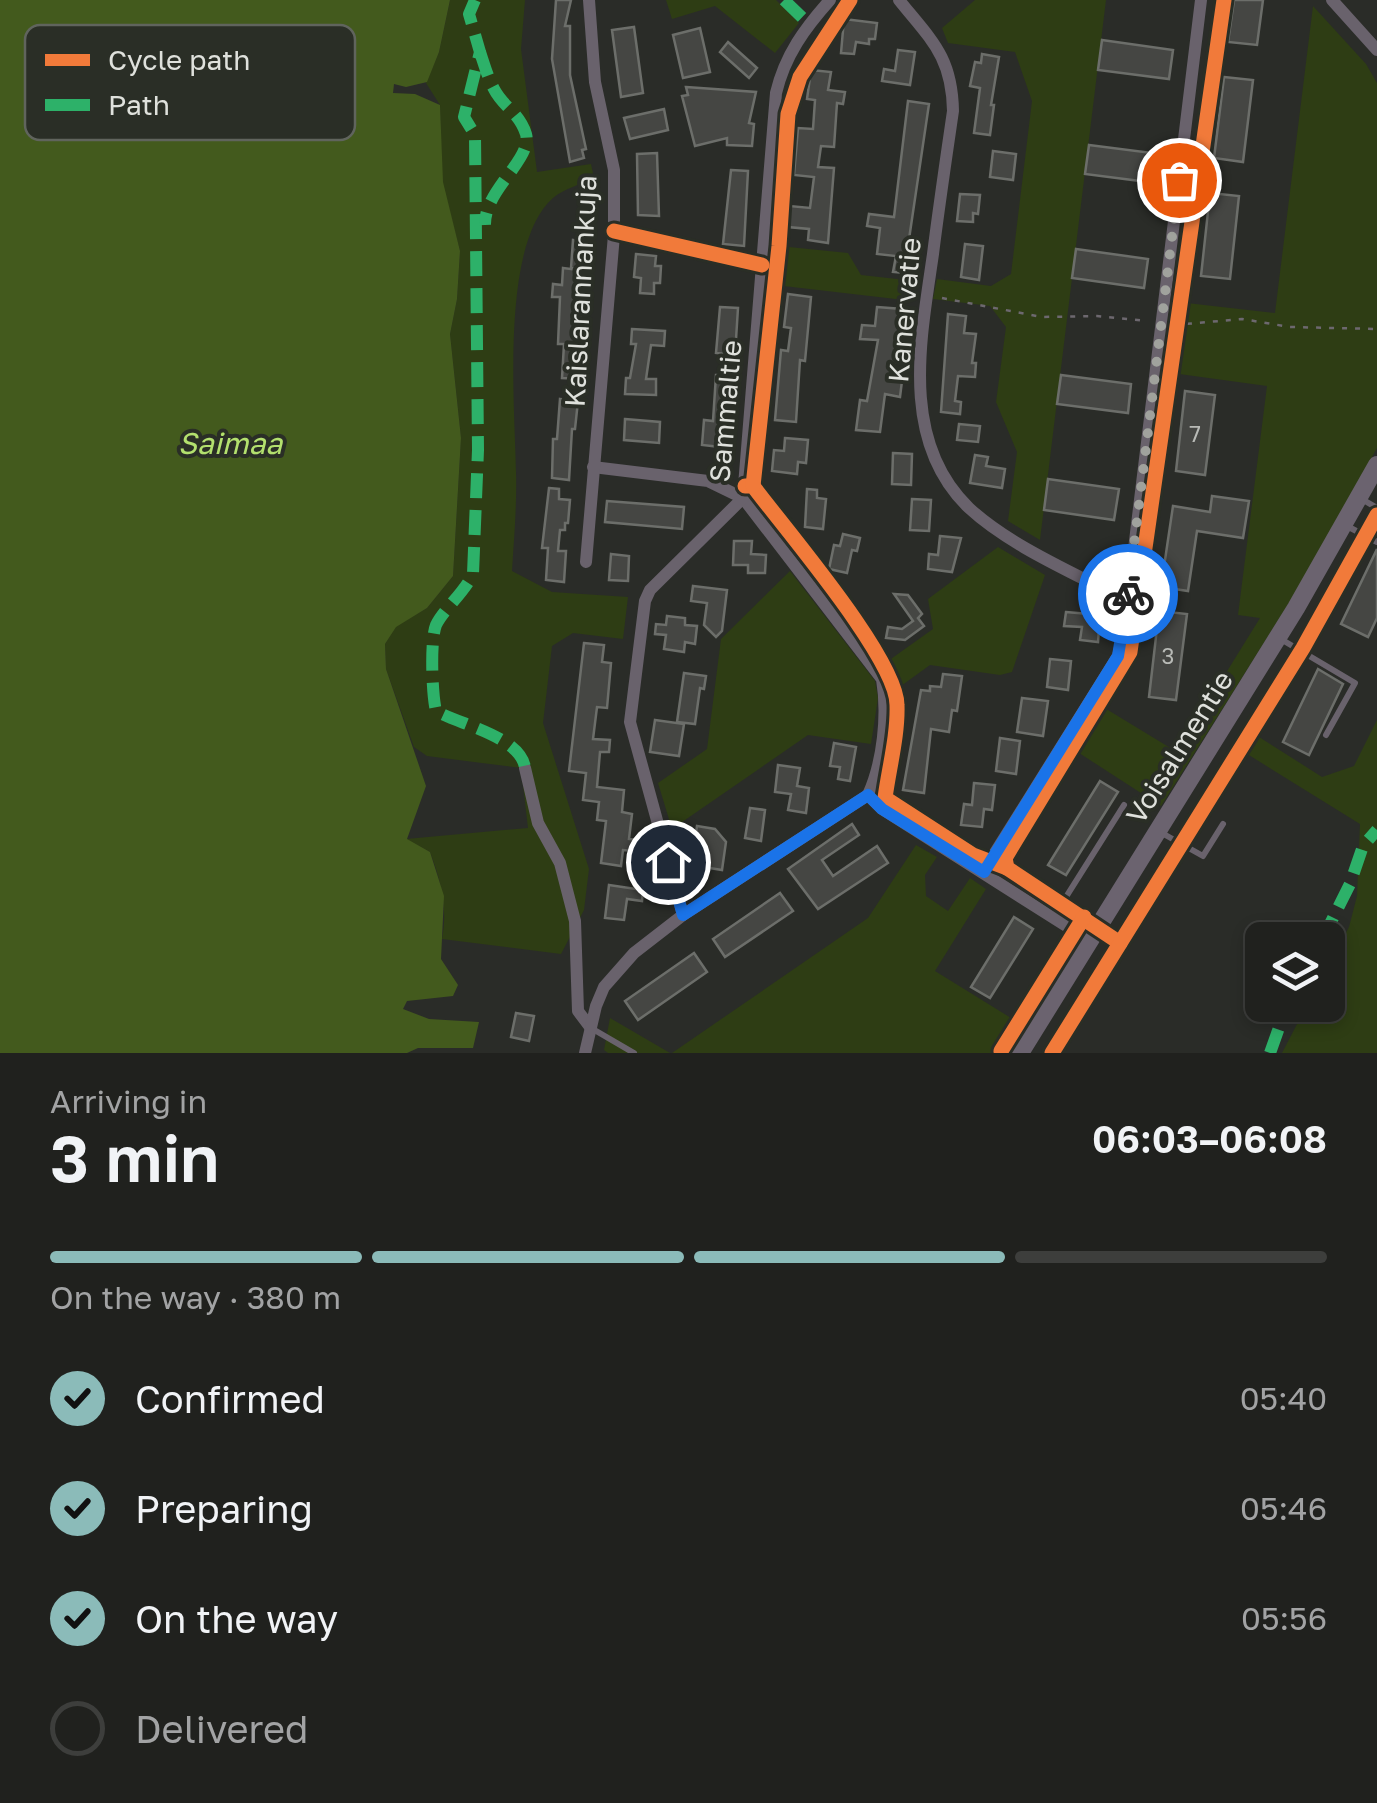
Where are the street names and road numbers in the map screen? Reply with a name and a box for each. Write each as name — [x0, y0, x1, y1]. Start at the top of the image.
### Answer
street label: Kaislarannankuja — [557, 174, 603, 408]
street label: Kanervatie — [881, 236, 927, 384]
street label: Sammaltie — [702, 339, 748, 483]
street label: Voisalmentie — [1119, 665, 1239, 829]

